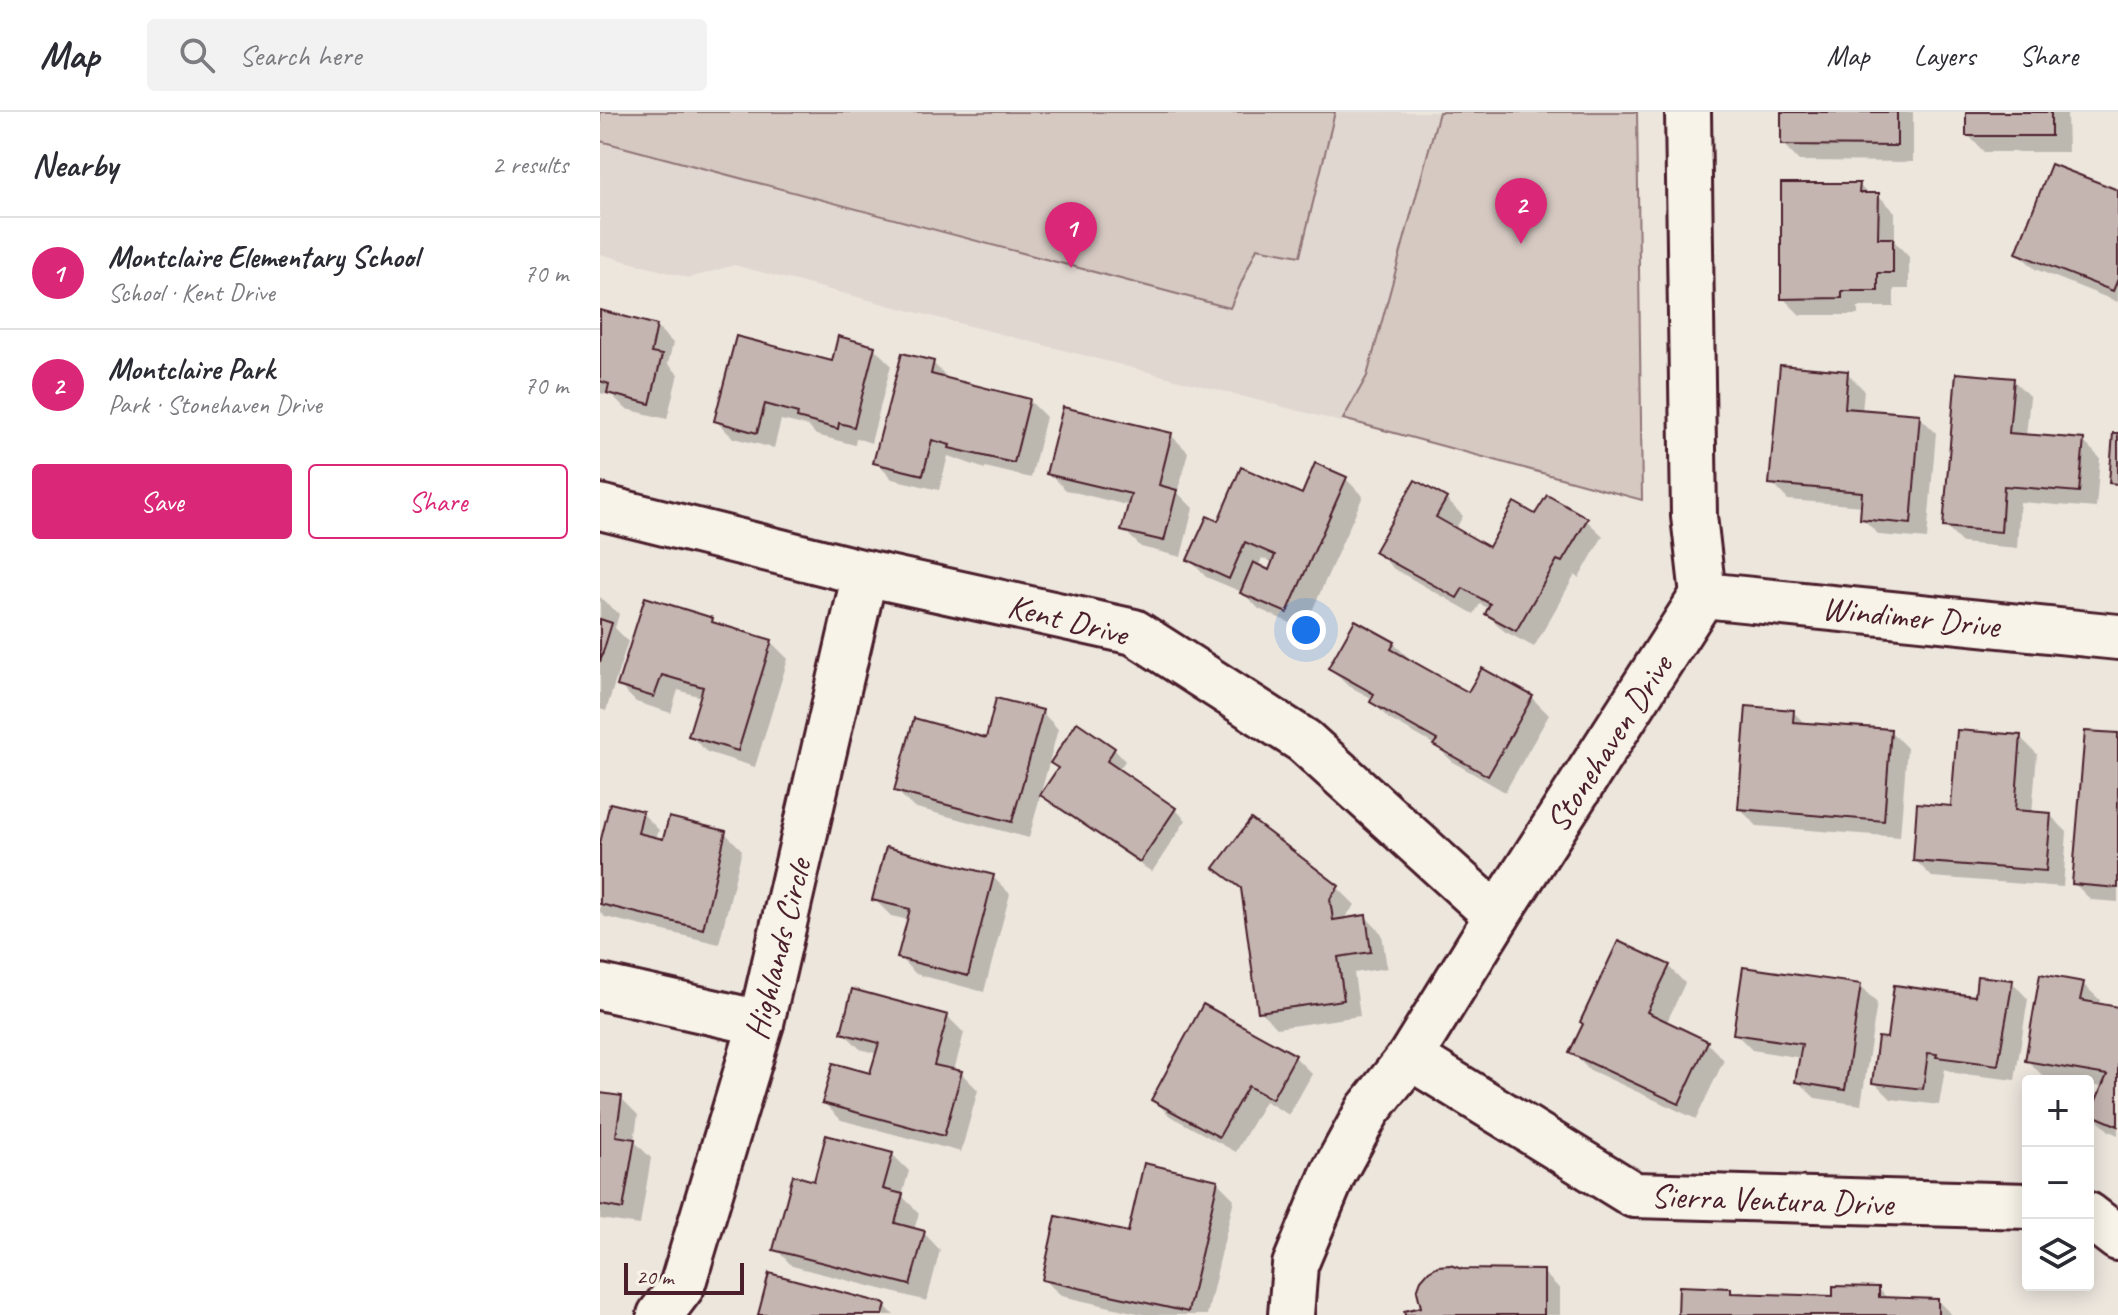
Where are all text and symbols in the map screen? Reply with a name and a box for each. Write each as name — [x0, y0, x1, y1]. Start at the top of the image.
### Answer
search box — [147, 19, 707, 91]
text: Map — [40, 32, 99, 79]
icon: search — [175, 33, 219, 77]
text: Search here — [239, 36, 361, 74]
text: Map — [1827, 38, 1870, 73]
text: Layers — [1914, 38, 1975, 73]
text: Share — [2019, 38, 2078, 73]
text: Nearby — [32, 143, 118, 186]
text: 2 results — [492, 148, 568, 181]
pin: 2 — [1495, 178, 1547, 244]
pin: 1 — [1045, 202, 1097, 268]
text: Montclaire Elementary School — [108, 238, 419, 276]
text: 1 — [52, 257, 64, 290]
text: 70 m — [524, 257, 568, 290]
text: School · Kent Drive — [108, 276, 275, 309]
text: Montclaire Park — [108, 350, 274, 388]
text: 2 — [52, 369, 64, 402]
text: 70 m — [524, 369, 568, 402]
text: Park · Stonehaven Drive — [108, 388, 322, 421]
button: Save — [32, 464, 292, 539]
button: Share — [308, 464, 568, 539]
street label: Kent Drive — [1004, 584, 1134, 656]
street label: Windimer Drive — [1820, 586, 2004, 647]
your location — [1286, 610, 1326, 650]
street label: Stonehaven Drive — [1535, 645, 1683, 840]
street label: Highlands Circle — [734, 852, 821, 1044]
map controls — [2022, 1075, 2094, 1291]
button: + — [2022, 1075, 2094, 1147]
button: − — [2022, 1147, 2094, 1219]
street label: Sierra Ventura Drive — [1650, 1174, 1896, 1225]
button: layers — [2022, 1219, 2094, 1291]
scale bar — [624, 1259, 744, 1295]
text: 20 m — [636, 1263, 673, 1291]

